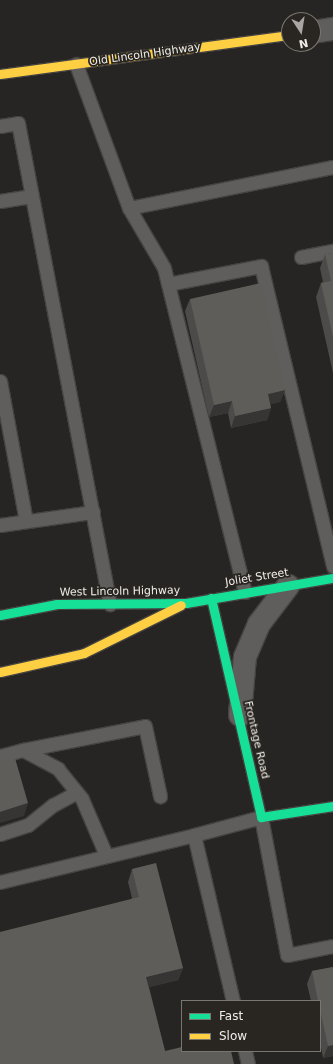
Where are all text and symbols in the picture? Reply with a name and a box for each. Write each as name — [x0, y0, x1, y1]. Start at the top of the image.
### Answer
north arrow — [281, 12, 321, 52]
text: N — [298, 36, 309, 51]
street label: Old Lincoln Highway — [89, 41, 201, 69]
street label: Joliet Street — [224, 566, 290, 590]
street label: West Lincoln Highway — [60, 584, 180, 600]
street label: Frontage Road — [241, 700, 271, 780]
legend — [181, 1000, 321, 1052]
text: Fast — [219, 1009, 243, 1023]
text: Slow — [219, 1029, 247, 1043]

